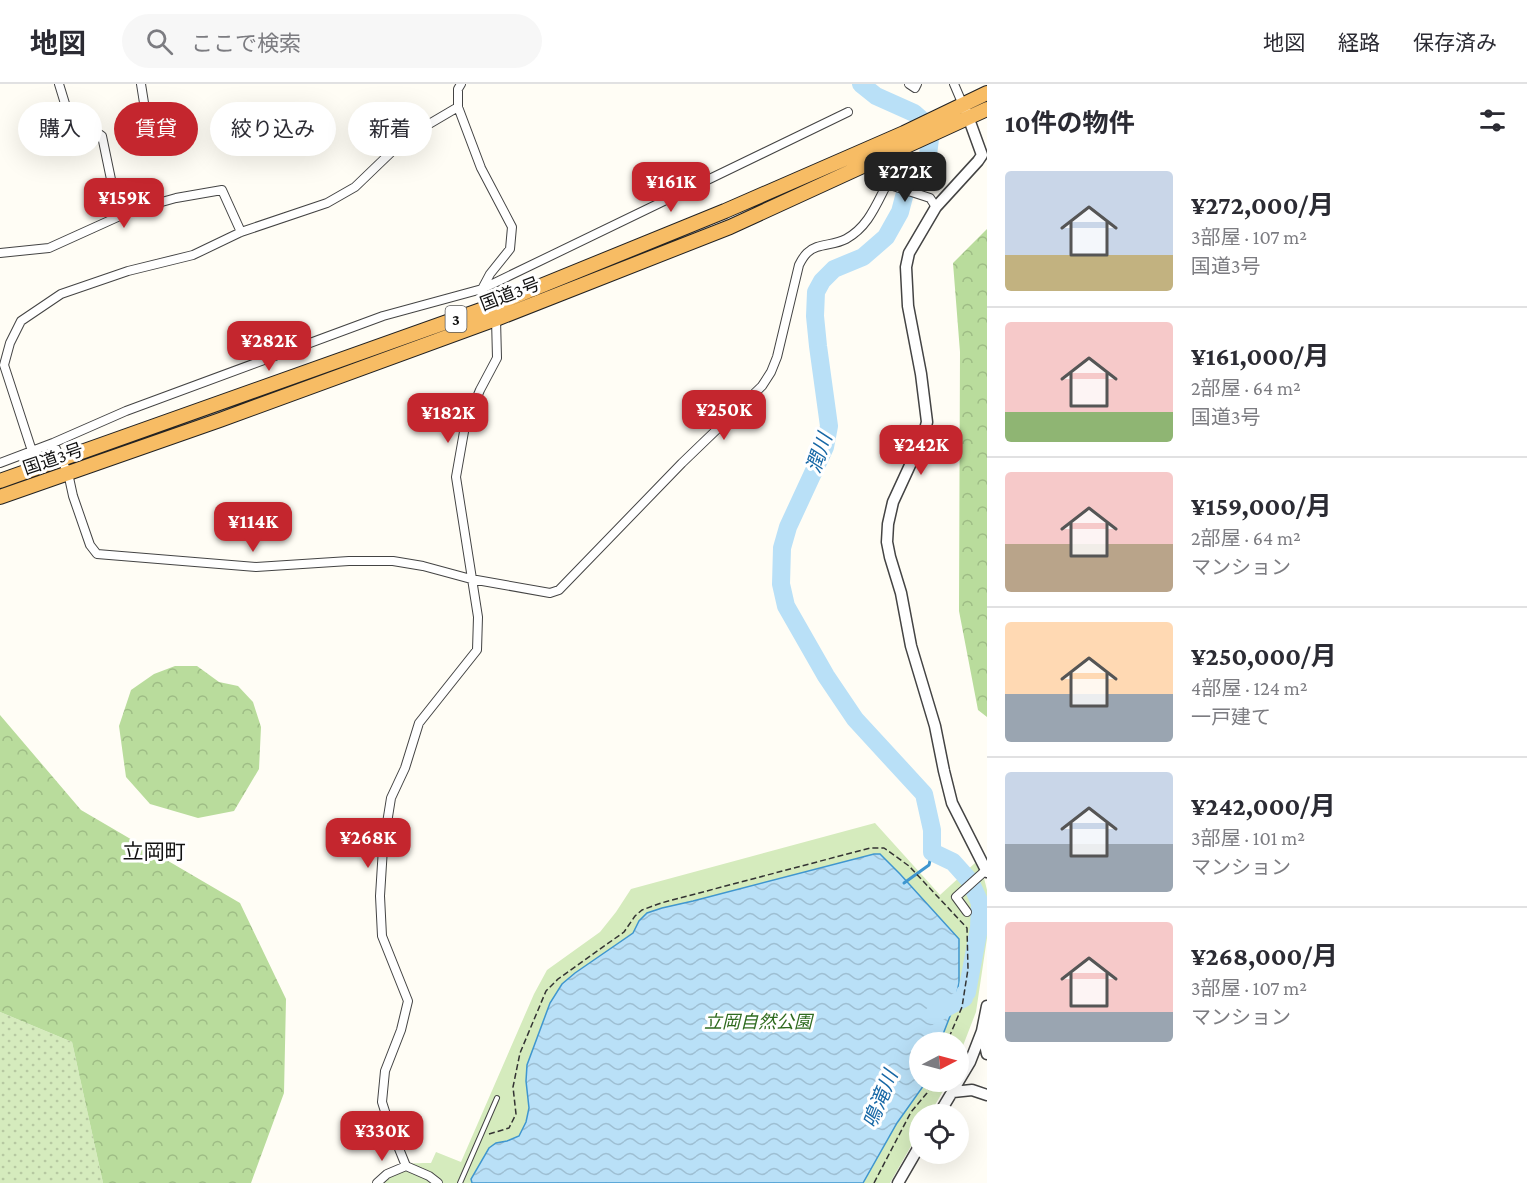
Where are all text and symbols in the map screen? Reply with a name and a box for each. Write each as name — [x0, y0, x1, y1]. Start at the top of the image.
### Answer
search box — [122, 14, 542, 68]
icon: search — [143, 25, 176, 58]
text: 地図 — [30, 28, 86, 59]
text: ここで検索 — [191, 31, 301, 56]
text: 地図 — [1263, 31, 1305, 55]
text: 経路 — [1338, 31, 1380, 55]
text: 保存済み — [1413, 31, 1497, 55]
chip: 購入 — [18, 102, 102, 156]
chip: 賃貸 — [114, 102, 198, 156]
chip: 絞り込み — [210, 102, 336, 156]
chip: 新着 — [348, 102, 432, 156]
icon: filters — [1476, 104, 1509, 137]
text: 10件の物件 — [1005, 109, 1135, 138]
pin: ¥272K — [863, 152, 947, 203]
text: ¥272K — [878, 160, 932, 182]
pin: ¥161K — [629, 162, 713, 213]
text: ¥161K — [646, 170, 696, 192]
pin: ¥159K — [82, 178, 166, 229]
text: ¥159K — [98, 186, 150, 208]
text: ¥272,000/月 — [1191, 191, 1334, 220]
icon: home — [1053, 195, 1125, 267]
text: 3部屋 · 107 m² — [1191, 226, 1307, 248]
text: 国道3号 — [1191, 255, 1261, 277]
street label: 国道3号 — [477, 273, 543, 315]
road number: 3 — [446, 306, 466, 332]
pin: ¥282K — [227, 321, 311, 372]
text: ¥282K — [241, 329, 297, 351]
text: ¥161,000/月 — [1191, 342, 1330, 371]
icon: home — [1053, 346, 1125, 418]
text: 2部屋 · 64 m² — [1191, 377, 1301, 399]
pin: ¥250K — [682, 390, 766, 441]
pin: ¥182K — [406, 393, 490, 444]
text: ¥250K — [696, 398, 752, 420]
text: ¥182K — [421, 401, 475, 423]
text: 国道3号 — [1191, 406, 1261, 428]
pin: ¥242K — [879, 425, 963, 476]
water label: 潤川 — [802, 429, 837, 475]
text: ¥242K — [894, 433, 948, 455]
street label: 国道3号 — [20, 439, 86, 479]
text: ¥159,000/月 — [1191, 492, 1332, 521]
icon: home — [1053, 496, 1125, 568]
pin: ¥114K — [211, 502, 295, 553]
text: ¥114K — [228, 510, 278, 532]
text: 2部屋 · 64 m² — [1191, 527, 1301, 549]
text: マンション — [1191, 556, 1291, 578]
text: ¥250,000/月 — [1191, 642, 1337, 671]
icon: home — [1053, 646, 1125, 718]
text: 4部屋 · 124 m² — [1191, 677, 1308, 699]
text: 一戸建て — [1191, 706, 1271, 728]
text: ¥242,000/月 — [1191, 792, 1336, 821]
icon: home — [1053, 796, 1125, 868]
pin: ¥268K — [326, 818, 410, 869]
text: ¥268K — [340, 826, 396, 848]
text: 3部屋 · 101 m² — [1191, 827, 1305, 849]
district label: 立岡町 — [123, 840, 186, 864]
text: マンション — [1191, 856, 1291, 878]
text: ¥268,000/月 — [1191, 942, 1338, 971]
icon: home — [1053, 946, 1125, 1018]
text: 3部屋 · 107 m² — [1191, 977, 1307, 999]
text: マンション — [1191, 1006, 1291, 1028]
park label: 立岡自然公園 — [704, 1012, 815, 1032]
north arrow — [909, 1032, 969, 1092]
map controls — [909, 1032, 969, 1164]
water label: 鳴滝川 — [859, 1065, 902, 1131]
button: locate — [909, 1104, 969, 1164]
pin: ¥330K — [340, 1111, 424, 1162]
text: ¥330K — [354, 1119, 410, 1141]

